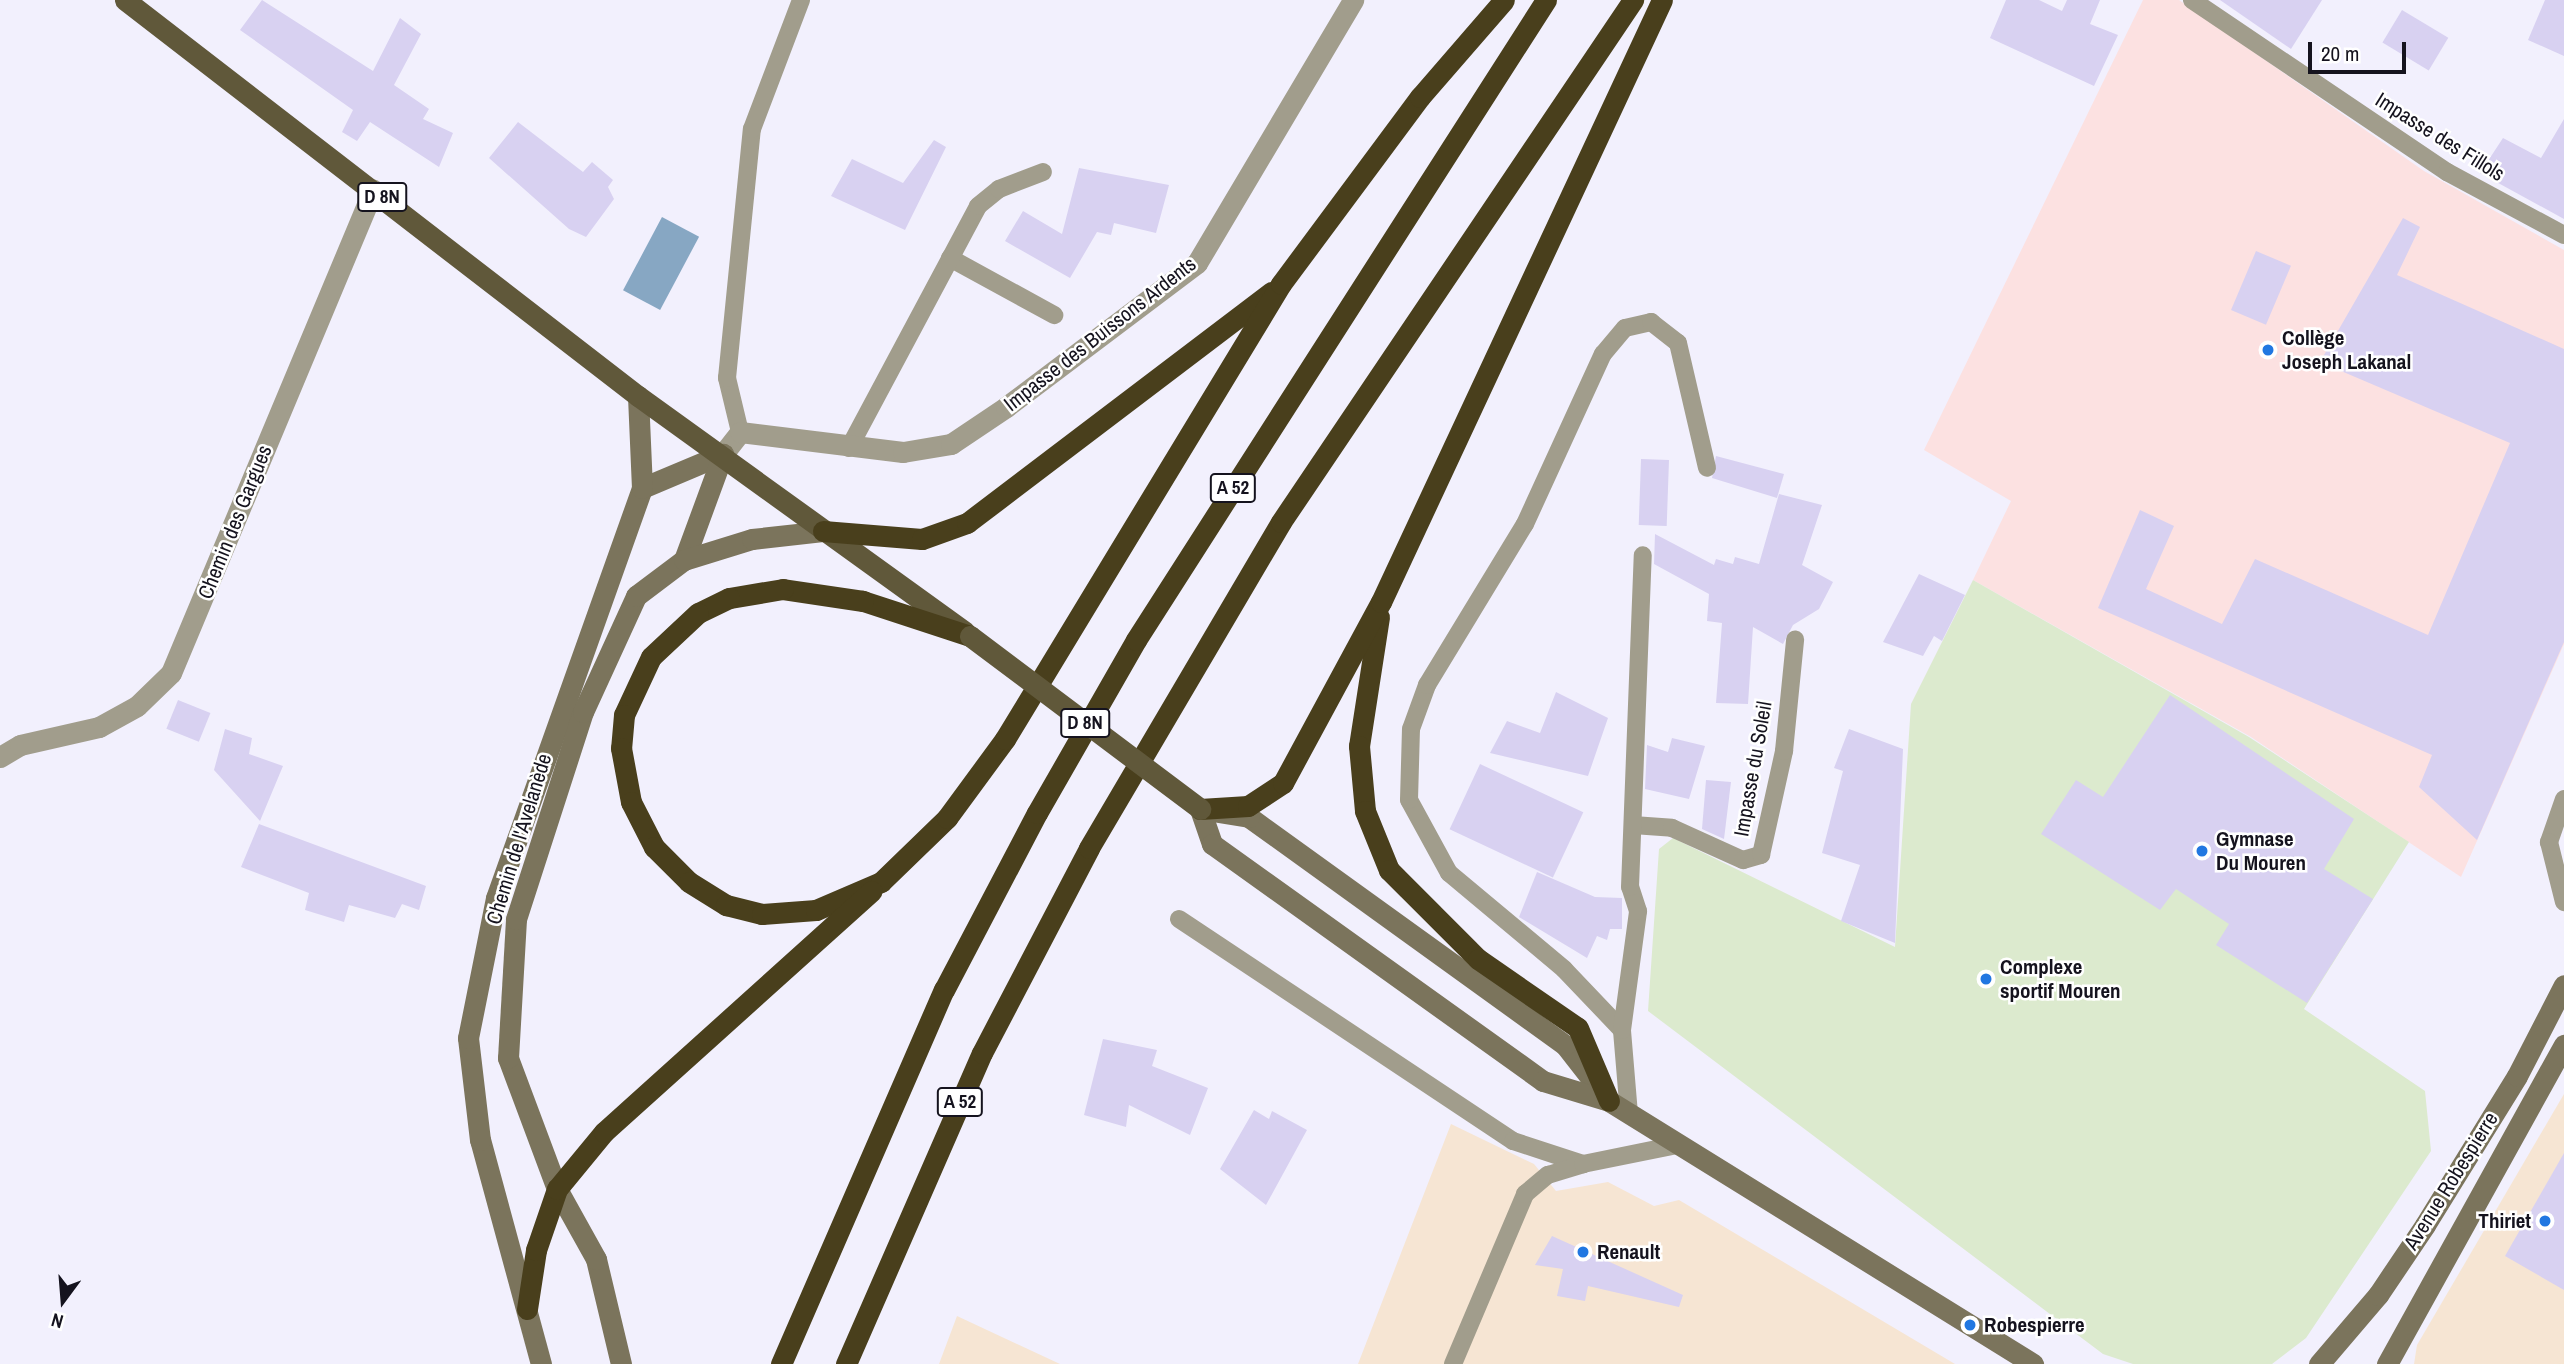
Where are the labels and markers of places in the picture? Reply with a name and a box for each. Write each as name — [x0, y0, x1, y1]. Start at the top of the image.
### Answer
place label: Collège Joseph Lakanal — [2282, 325, 2411, 375]
marker: Collège Joseph Lakanal — [2260, 342, 2276, 358]
place label: Gymnase Du Mouren — [2216, 826, 2306, 876]
marker: Gymnase Du Mouren — [2194, 843, 2210, 859]
place label: Complexe sportif Mouren — [2000, 954, 2121, 1004]
marker: Complexe sportif Mouren — [1978, 971, 1994, 987]
place label: Thiriet — [2478, 1208, 2531, 1234]
marker: Thiriet — [2537, 1213, 2553, 1229]
place label: Renault — [1597, 1239, 1660, 1265]
marker: Renault — [1575, 1244, 1591, 1260]
place label: Robespierre — [1984, 1312, 2084, 1338]
marker: Robespierre — [1962, 1317, 1978, 1333]

